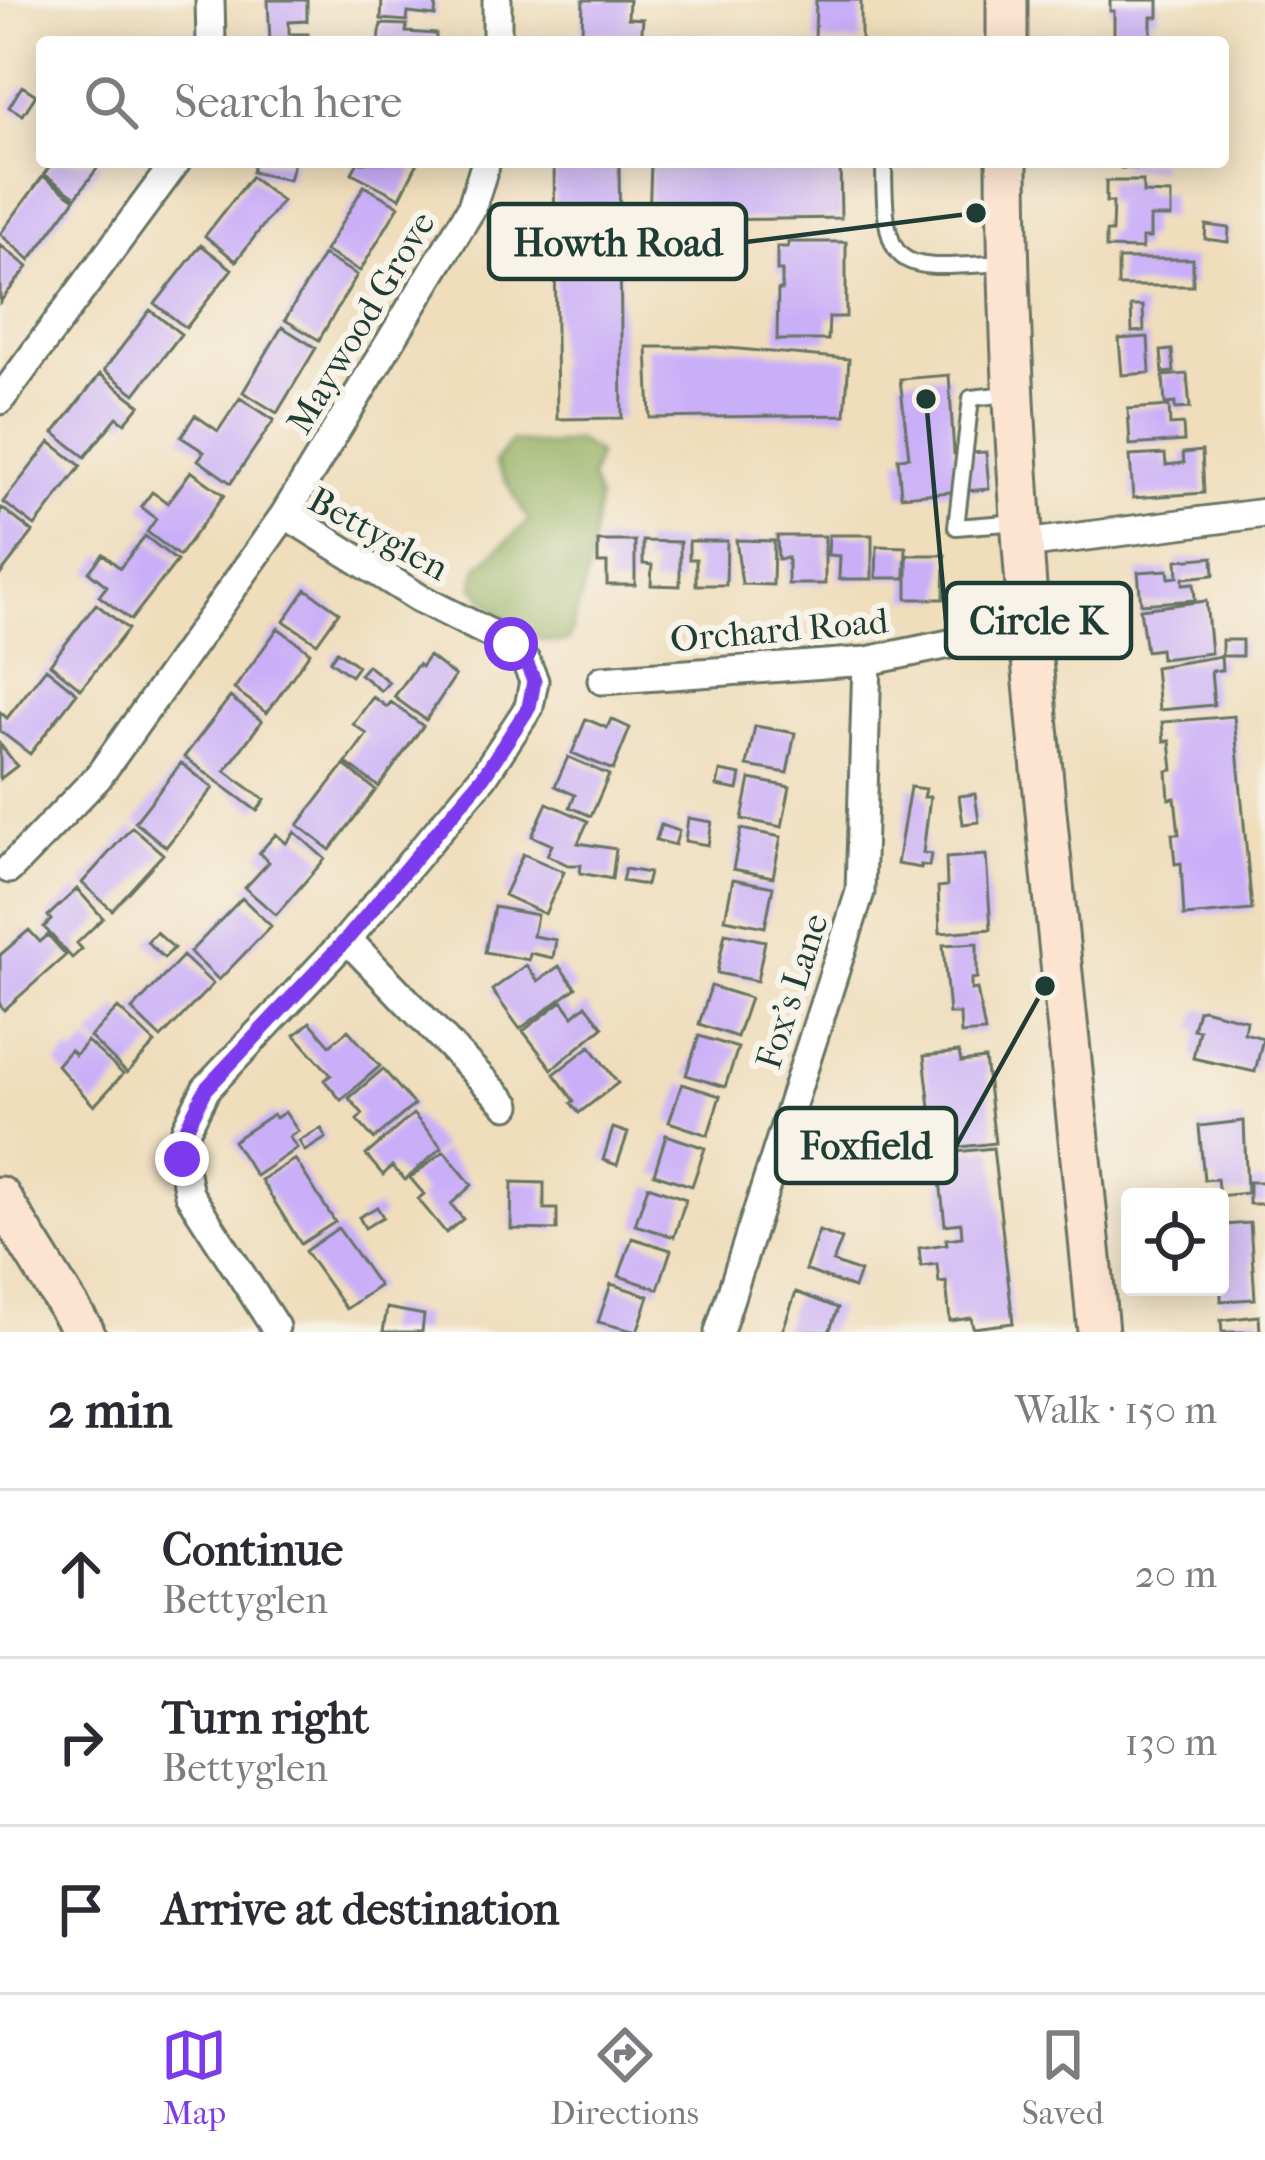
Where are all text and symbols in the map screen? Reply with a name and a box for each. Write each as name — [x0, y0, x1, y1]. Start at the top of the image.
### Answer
search box — [36, 36, 1229, 168]
icon: search — [78, 69, 144, 135]
text: Search here — [174, 76, 402, 129]
street label: Maywood Grove — [278, 204, 444, 441]
callout: Howth Road — [489, 204, 746, 279]
text: Howth Road — [513, 220, 724, 266]
street label: Bettyglen — [301, 478, 456, 589]
callout: Circle K — [946, 583, 1131, 658]
text: Circle K — [969, 598, 1109, 644]
street label: Orchard Road — [668, 600, 890, 660]
route start — [484, 617, 538, 671]
street label: Fox's Lane — [747, 908, 837, 1074]
callout: Foxfield — [776, 1108, 956, 1183]
text: Foxfield — [800, 1123, 934, 1169]
route end — [155, 1132, 209, 1186]
map controls — [1121, 1188, 1229, 1296]
button: locate — [1121, 1188, 1229, 1296]
text: 2 min — [48, 1380, 172, 1440]
text: Walk · 150 m — [1015, 1387, 1217, 1433]
text: Continue — [162, 1524, 343, 1577]
icon: ahead — [48, 1541, 114, 1607]
text: 20 m — [1135, 1551, 1217, 1597]
text: Bettyglen — [162, 1577, 328, 1623]
text: Turn right — [162, 1692, 369, 1745]
icon: right — [48, 1709, 114, 1775]
text: 130 m — [1125, 1719, 1217, 1765]
text: Bettyglen — [162, 1745, 328, 1791]
icon: arrive — [48, 1877, 114, 1943]
text: Arrive at destination — [162, 1883, 559, 1936]
tab: Map — [161, 2022, 227, 2133]
tab: Directions — [550, 2022, 699, 2133]
tab: Saved — [1022, 2022, 1104, 2133]

